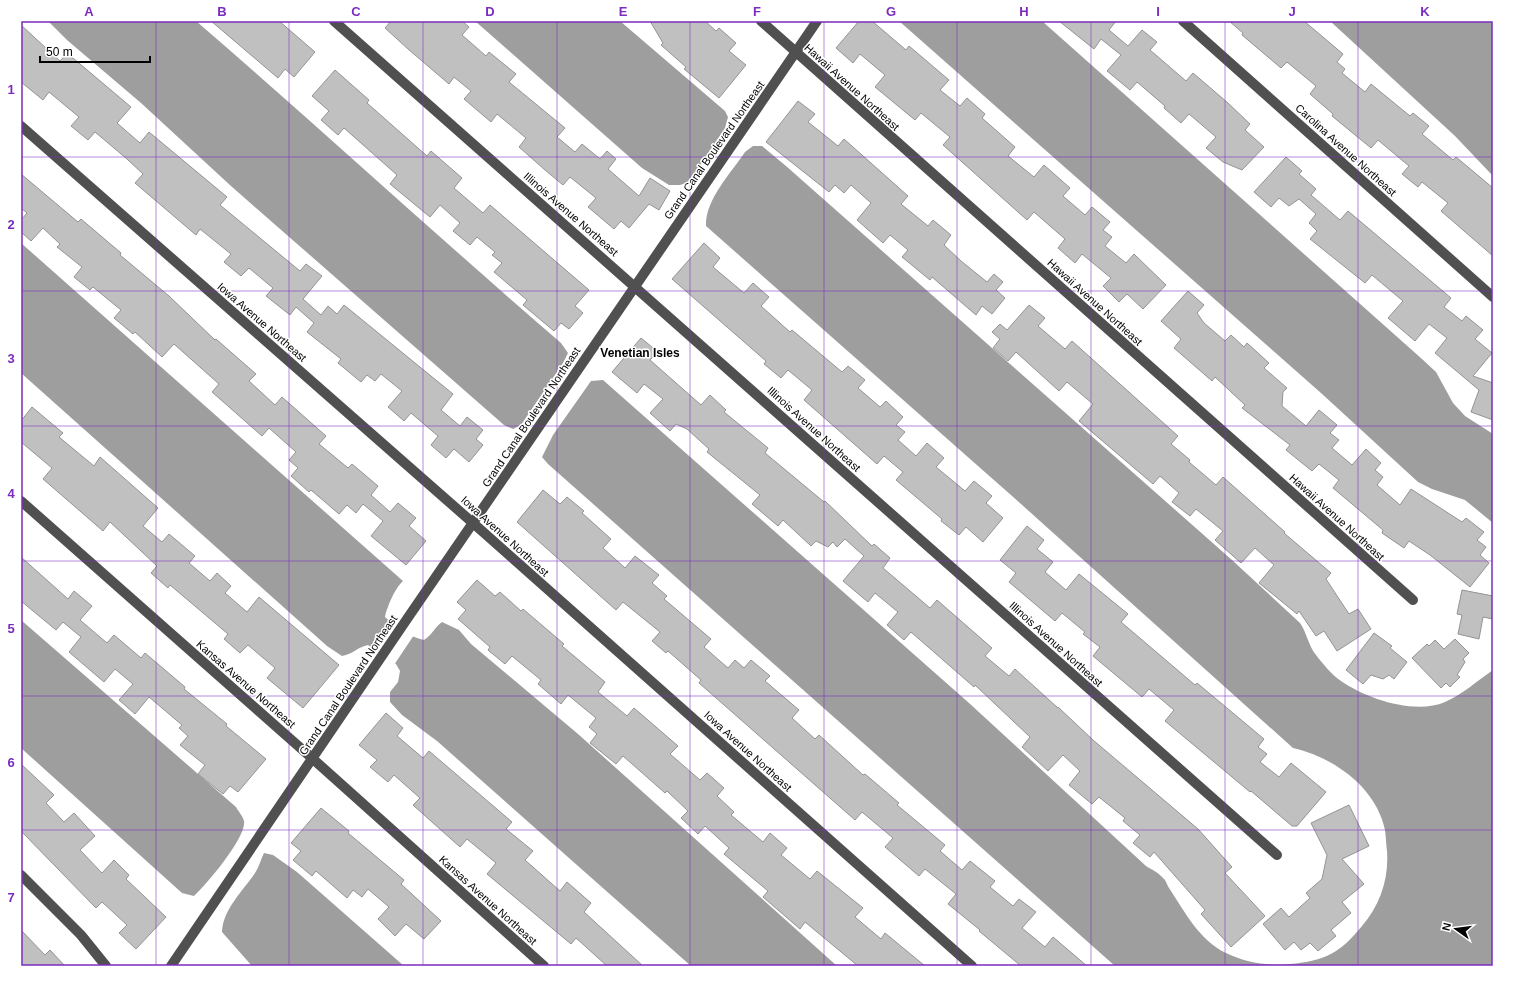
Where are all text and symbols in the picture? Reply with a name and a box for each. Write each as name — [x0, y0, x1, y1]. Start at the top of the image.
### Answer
text: A — [84, 4, 94, 19]
text: B — [217, 4, 227, 19]
text: C — [351, 4, 361, 19]
text: D — [485, 4, 495, 19]
text: E — [619, 4, 628, 19]
text: F — [753, 4, 761, 19]
text: G — [886, 4, 896, 19]
text: H — [1019, 4, 1029, 19]
text: I — [1156, 4, 1160, 19]
text: J — [1288, 4, 1296, 19]
text: K — [1420, 4, 1430, 19]
scale bar — [40, 38, 150, 64]
street label: Hawaii Avenue Northeast — [802, 41, 902, 133]
text: 50 m — [46, 45, 73, 59]
street label: Grand Canal Boulevard Northeast — [662, 79, 766, 221]
text: 1 — [7, 82, 15, 97]
street label: Carolina Avenue Northeast — [1293, 102, 1399, 198]
street label: Illinois Avenue Northeast — [521, 170, 621, 258]
text: 2 — [7, 217, 15, 232]
street label: Hawaii Avenue Northeast — [1045, 256, 1145, 348]
street label: Iowa Avenue Northeast — [215, 280, 309, 364]
street label: Grand Canal Boulevard Northeast — [480, 345, 582, 489]
district label: Venetian Isles — [600, 346, 680, 360]
text: 3 — [7, 351, 15, 366]
street label: Illinois Avenue Northeast — [765, 384, 863, 474]
street label: Hawaii Avenue Northeast — [1287, 471, 1387, 563]
text: 4 — [7, 486, 15, 501]
street label: Iowa Avenue Northeast — [459, 494, 551, 578]
street label: Illinois Avenue Northeast — [1007, 599, 1105, 689]
street label: Grand Canal Boulevard Northeast — [297, 613, 399, 757]
text: 5 — [7, 621, 15, 636]
street label: Kansas Avenue Northeast — [194, 638, 298, 730]
street label: Iowa Avenue Northeast — [702, 709, 794, 793]
text: 6 — [7, 755, 15, 770]
street label: Kansas Avenue Northeast — [437, 853, 539, 947]
text: 7 — [7, 890, 15, 905]
north arrow — [1436, 909, 1476, 949]
text: N — [1440, 921, 1453, 932]

